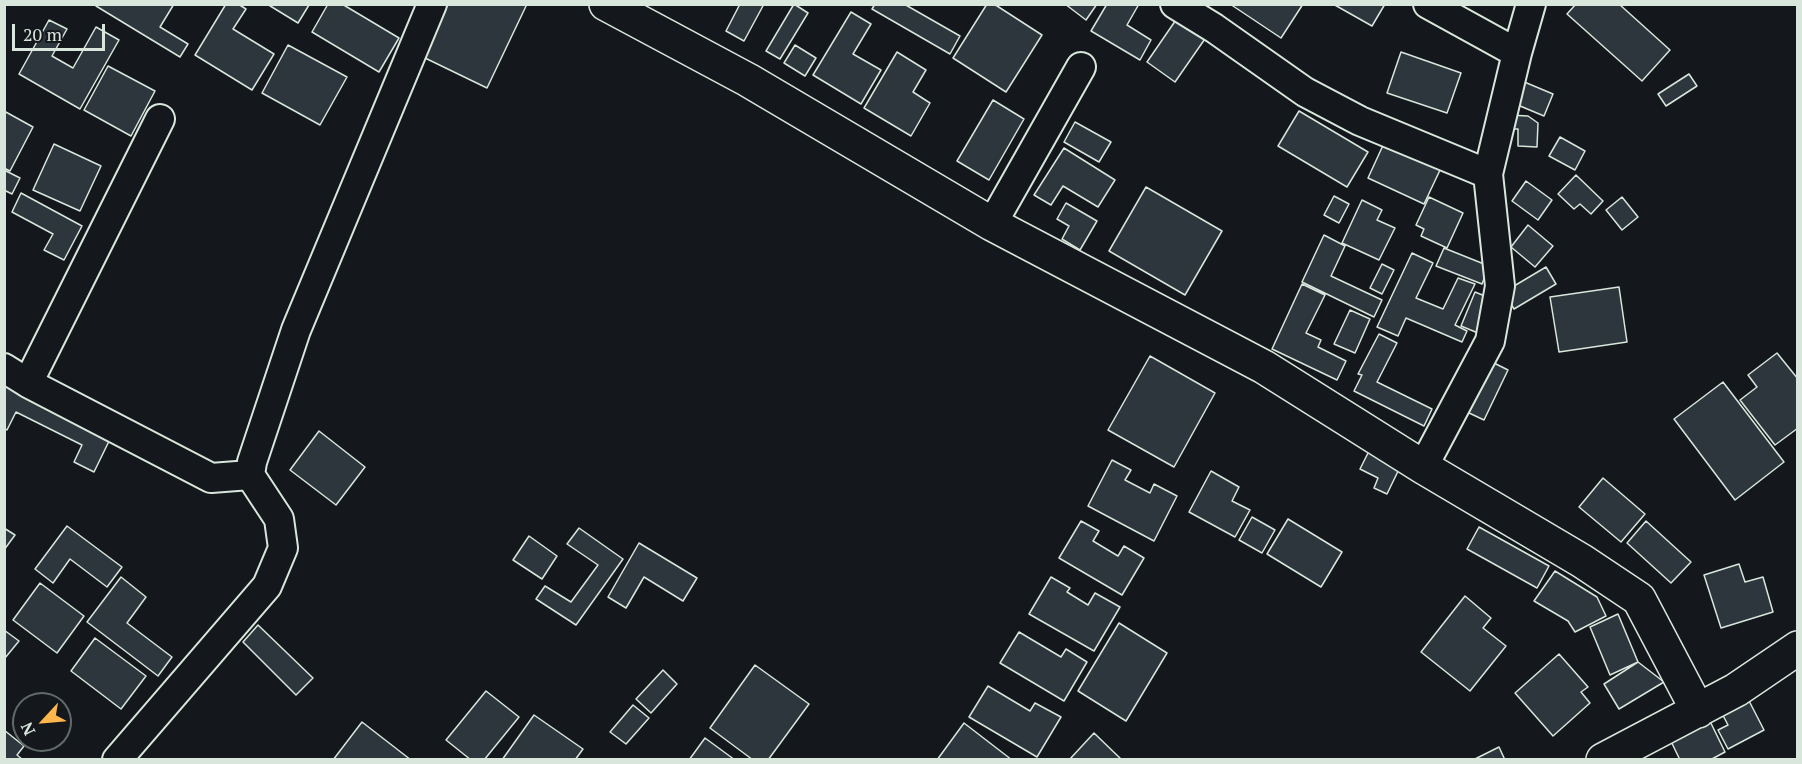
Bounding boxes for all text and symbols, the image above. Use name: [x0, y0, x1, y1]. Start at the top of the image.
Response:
scale bar: [15, 12, 108, 50]
text: 20 m: [23, 22, 62, 46]
north arrow: [12, 692, 72, 752]
text: N: [15, 719, 40, 739]

